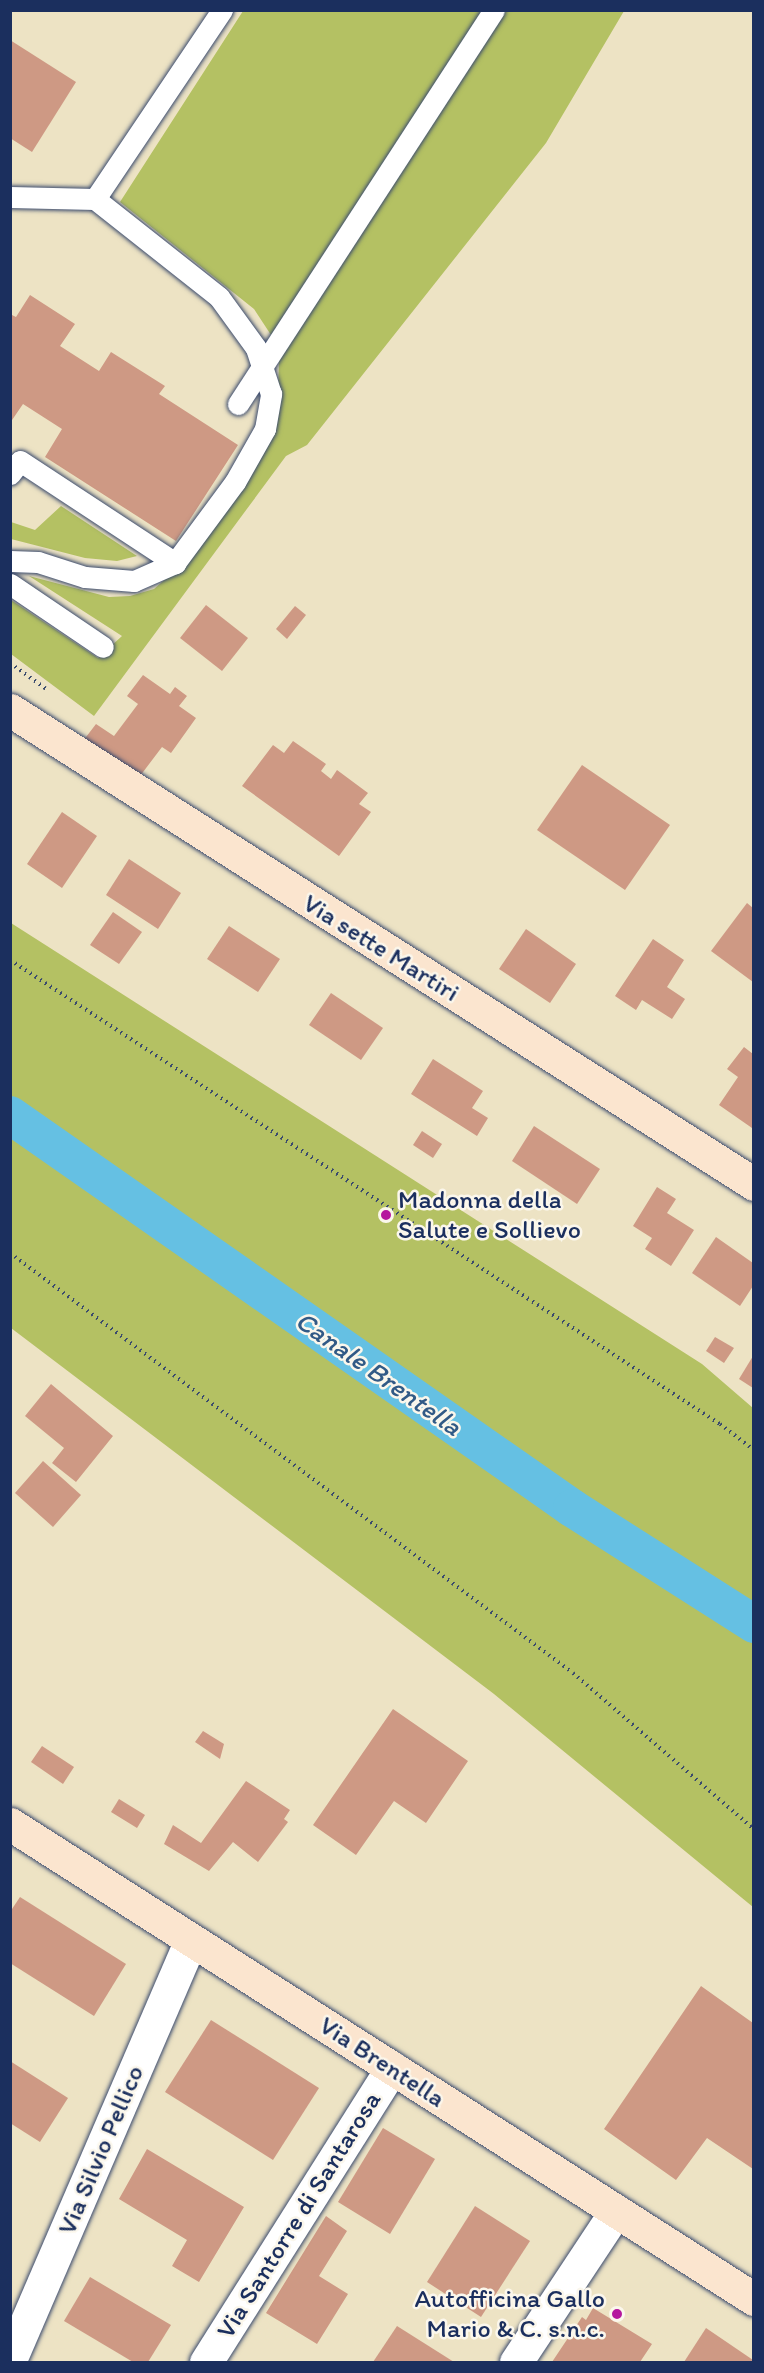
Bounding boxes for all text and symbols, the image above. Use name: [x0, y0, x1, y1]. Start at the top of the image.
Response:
street label: Via sette Martiri: [297, 887, 465, 1009]
place label: Madonna della Salute e Sollievo: [398, 1184, 581, 1246]
marker: Madonna della Salute e Sollievo: [379, 1208, 393, 1222]
water label: Canale Brentella: [290, 1304, 468, 1442]
street label: Via Brentella: [313, 2010, 451, 2114]
street label: Via Silvio Pellico: [51, 2061, 151, 2239]
street label: Via Santorre di Santarosa: [210, 2085, 388, 2345]
place label: Autofficina Gallo Mario & C. s.n.c.: [414, 2283, 605, 2344]
marker: Autofficina Gallo Mario & C. s.n.c.: [610, 2307, 624, 2321]

